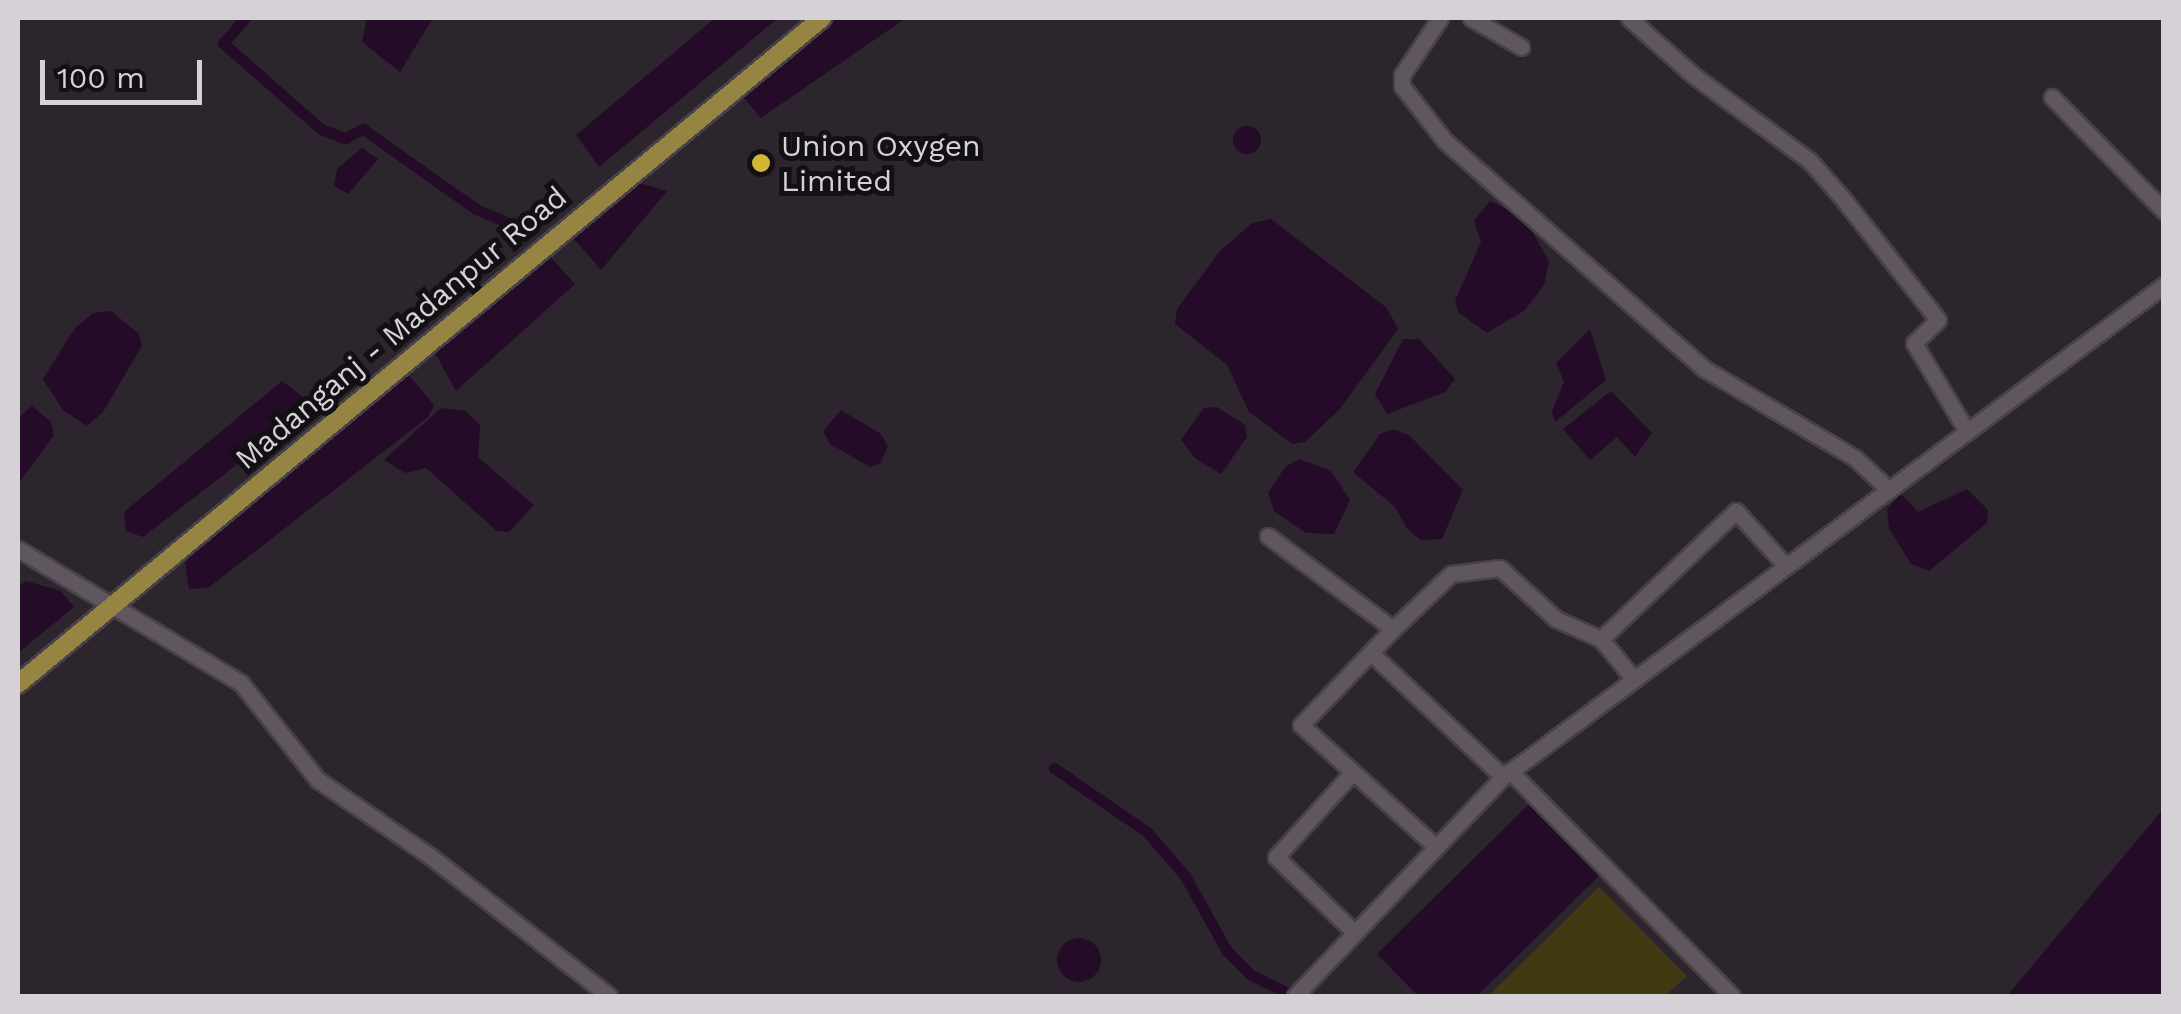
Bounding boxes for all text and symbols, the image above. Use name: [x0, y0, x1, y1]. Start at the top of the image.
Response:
scale bar: [45, 40, 208, 102]
text: 100 m: [57, 60, 145, 95]
place label: Union Oxygen Limited: [781, 128, 981, 198]
marker: Union Oxygen Limited: [750, 152, 772, 174]
street label: Madanganj - Madanpur Road: [228, 179, 574, 477]

